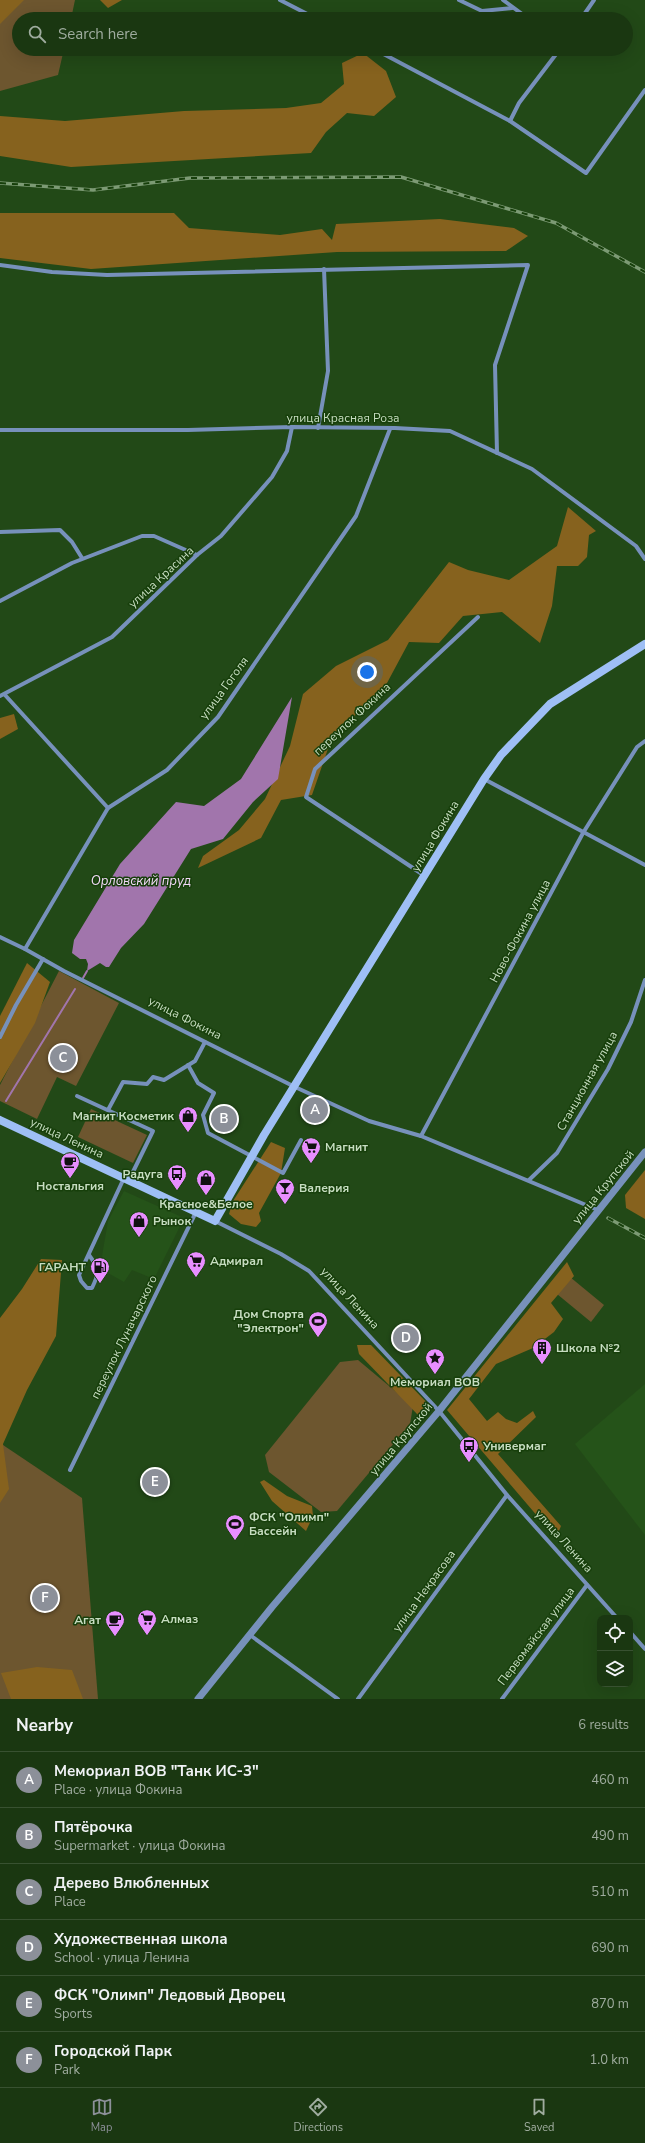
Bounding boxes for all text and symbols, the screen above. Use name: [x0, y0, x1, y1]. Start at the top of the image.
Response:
search box: [12, 12, 633, 56]
icon: search: [26, 23, 48, 45]
text: Search here: [58, 24, 138, 44]
street label: улица Красная Роза: [286, 410, 400, 426]
street label: улица Красина: [125, 542, 197, 612]
street label: улица Гоголя: [196, 653, 252, 723]
your location: [357, 662, 377, 682]
street label: переулок Фокина: [310, 679, 394, 759]
street label: улица Фокина: [407, 797, 463, 875]
water label: Орловский пруд: [91, 872, 191, 890]
street label: Ново-Фокина улица: [486, 877, 554, 985]
street label: улица Фокина: [146, 993, 224, 1043]
street label: Станционная улица: [553, 1028, 621, 1134]
pin: C: [50, 1043, 76, 1073]
pin: A: [302, 1095, 328, 1125]
pin: B: [211, 1104, 237, 1134]
shop icon: Магнит Косметик: [177, 1105, 199, 1133]
place label: Магнит Косметик: [72, 1108, 174, 1124]
street label: улица Ленина: [28, 1114, 106, 1162]
supermarket icon: Магнит: [300, 1136, 322, 1164]
place label: Магнит: [325, 1139, 368, 1155]
street label: улица Крупской: [568, 1147, 638, 1227]
cafe icon: Ностальгия: [59, 1151, 81, 1179]
bus stop icon: Радуга: [166, 1163, 188, 1191]
place label: Радуга: [122, 1166, 163, 1182]
shop icon: Красное&Белое: [195, 1168, 217, 1196]
bar icon: Валерия: [274, 1177, 296, 1205]
place label: Ностальгия: [36, 1178, 104, 1194]
place label: Валерия: [299, 1180, 349, 1196]
place label: Красное&Белое: [159, 1196, 253, 1212]
shop icon: Рынок: [128, 1210, 150, 1238]
place label: Рынок: [153, 1213, 191, 1229]
supermarket icon: Адмирал: [185, 1250, 207, 1278]
place label: Адмирал: [210, 1253, 263, 1269]
fuel station icon: ГАРАНТ: [89, 1256, 111, 1284]
place label: ГАРАНТ: [39, 1259, 87, 1275]
street label: улица Ленина: [317, 1263, 383, 1333]
street label: переулок Луначарского: [87, 1272, 161, 1402]
place label: Дом Спорта "Электрон": [234, 1306, 304, 1336]
sports icon: Дом Спорта "Электрон": [307, 1310, 329, 1338]
pin: D: [393, 1323, 419, 1353]
building icon: Школа №2: [531, 1337, 553, 1365]
place label: Школа №2: [556, 1340, 620, 1356]
place icon: Мемориал ВОВ: [424, 1347, 446, 1375]
place label: Мемориал ВОВ: [390, 1374, 480, 1390]
street label: улица Крупской: [366, 1399, 436, 1479]
bus stop icon: Универмаг: [458, 1435, 480, 1463]
place label: Универмаг: [482, 1438, 547, 1454]
pin: E: [142, 1467, 168, 1497]
street label: улица Ленина: [531, 1506, 597, 1576]
place label: ФСК "Олимп" Бассейн: [249, 1509, 329, 1539]
sports icon: ФСК "Олимп" Бассейн: [224, 1513, 246, 1541]
street label: улица Некрасова: [389, 1547, 459, 1635]
pin: F: [32, 1583, 58, 1613]
street label: Первомайская улица: [494, 1584, 578, 1688]
supermarket icon: Алмаз: [136, 1608, 158, 1636]
cafe icon: Агат: [104, 1609, 126, 1637]
place label: Алмаз: [161, 1611, 198, 1627]
place label: Агат: [74, 1612, 101, 1628]
map controls: [597, 1615, 633, 1687]
button: locate: [597, 1615, 633, 1651]
button: layers: [597, 1651, 633, 1687]
text: Nearby: [16, 1714, 73, 1737]
text: 6 results: [578, 1716, 629, 1734]
text: Мемориал ВОВ "Танк ИС-3": [54, 1761, 259, 1781]
text: A: [24, 1771, 34, 1789]
text: 460 m: [591, 1771, 629, 1789]
text: Place · улица Фокина: [54, 1781, 182, 1799]
text: Пятёрочка: [54, 1817, 133, 1837]
text: B: [25, 1827, 33, 1845]
text: 490 m: [591, 1827, 629, 1845]
text: Supermarket · улица Фокина: [54, 1837, 226, 1855]
text: Дерево Влюбленных: [54, 1873, 209, 1893]
text: C: [25, 1883, 33, 1901]
text: 510 m: [591, 1883, 629, 1901]
text: Place: [54, 1893, 86, 1911]
text: Художественная школа: [54, 1929, 228, 1949]
text: D: [24, 1939, 34, 1957]
text: 690 m: [591, 1939, 629, 1957]
text: School · улица Ленина: [54, 1949, 190, 1967]
text: ФСК "Олимп" Ледовый Дворец: [54, 1985, 285, 2005]
text: E: [25, 1995, 33, 2013]
text: 870 m: [591, 1995, 629, 2013]
text: Sports: [54, 2005, 93, 2023]
text: Городской Парк: [54, 2041, 172, 2061]
text: F: [25, 2051, 33, 2069]
text: 1.0 km: [589, 2051, 629, 2069]
text: Park: [54, 2061, 80, 2079]
tab: Map: [91, 2096, 113, 2135]
tab: Directions: [294, 2096, 343, 2135]
tab: Saved: [524, 2096, 554, 2135]

